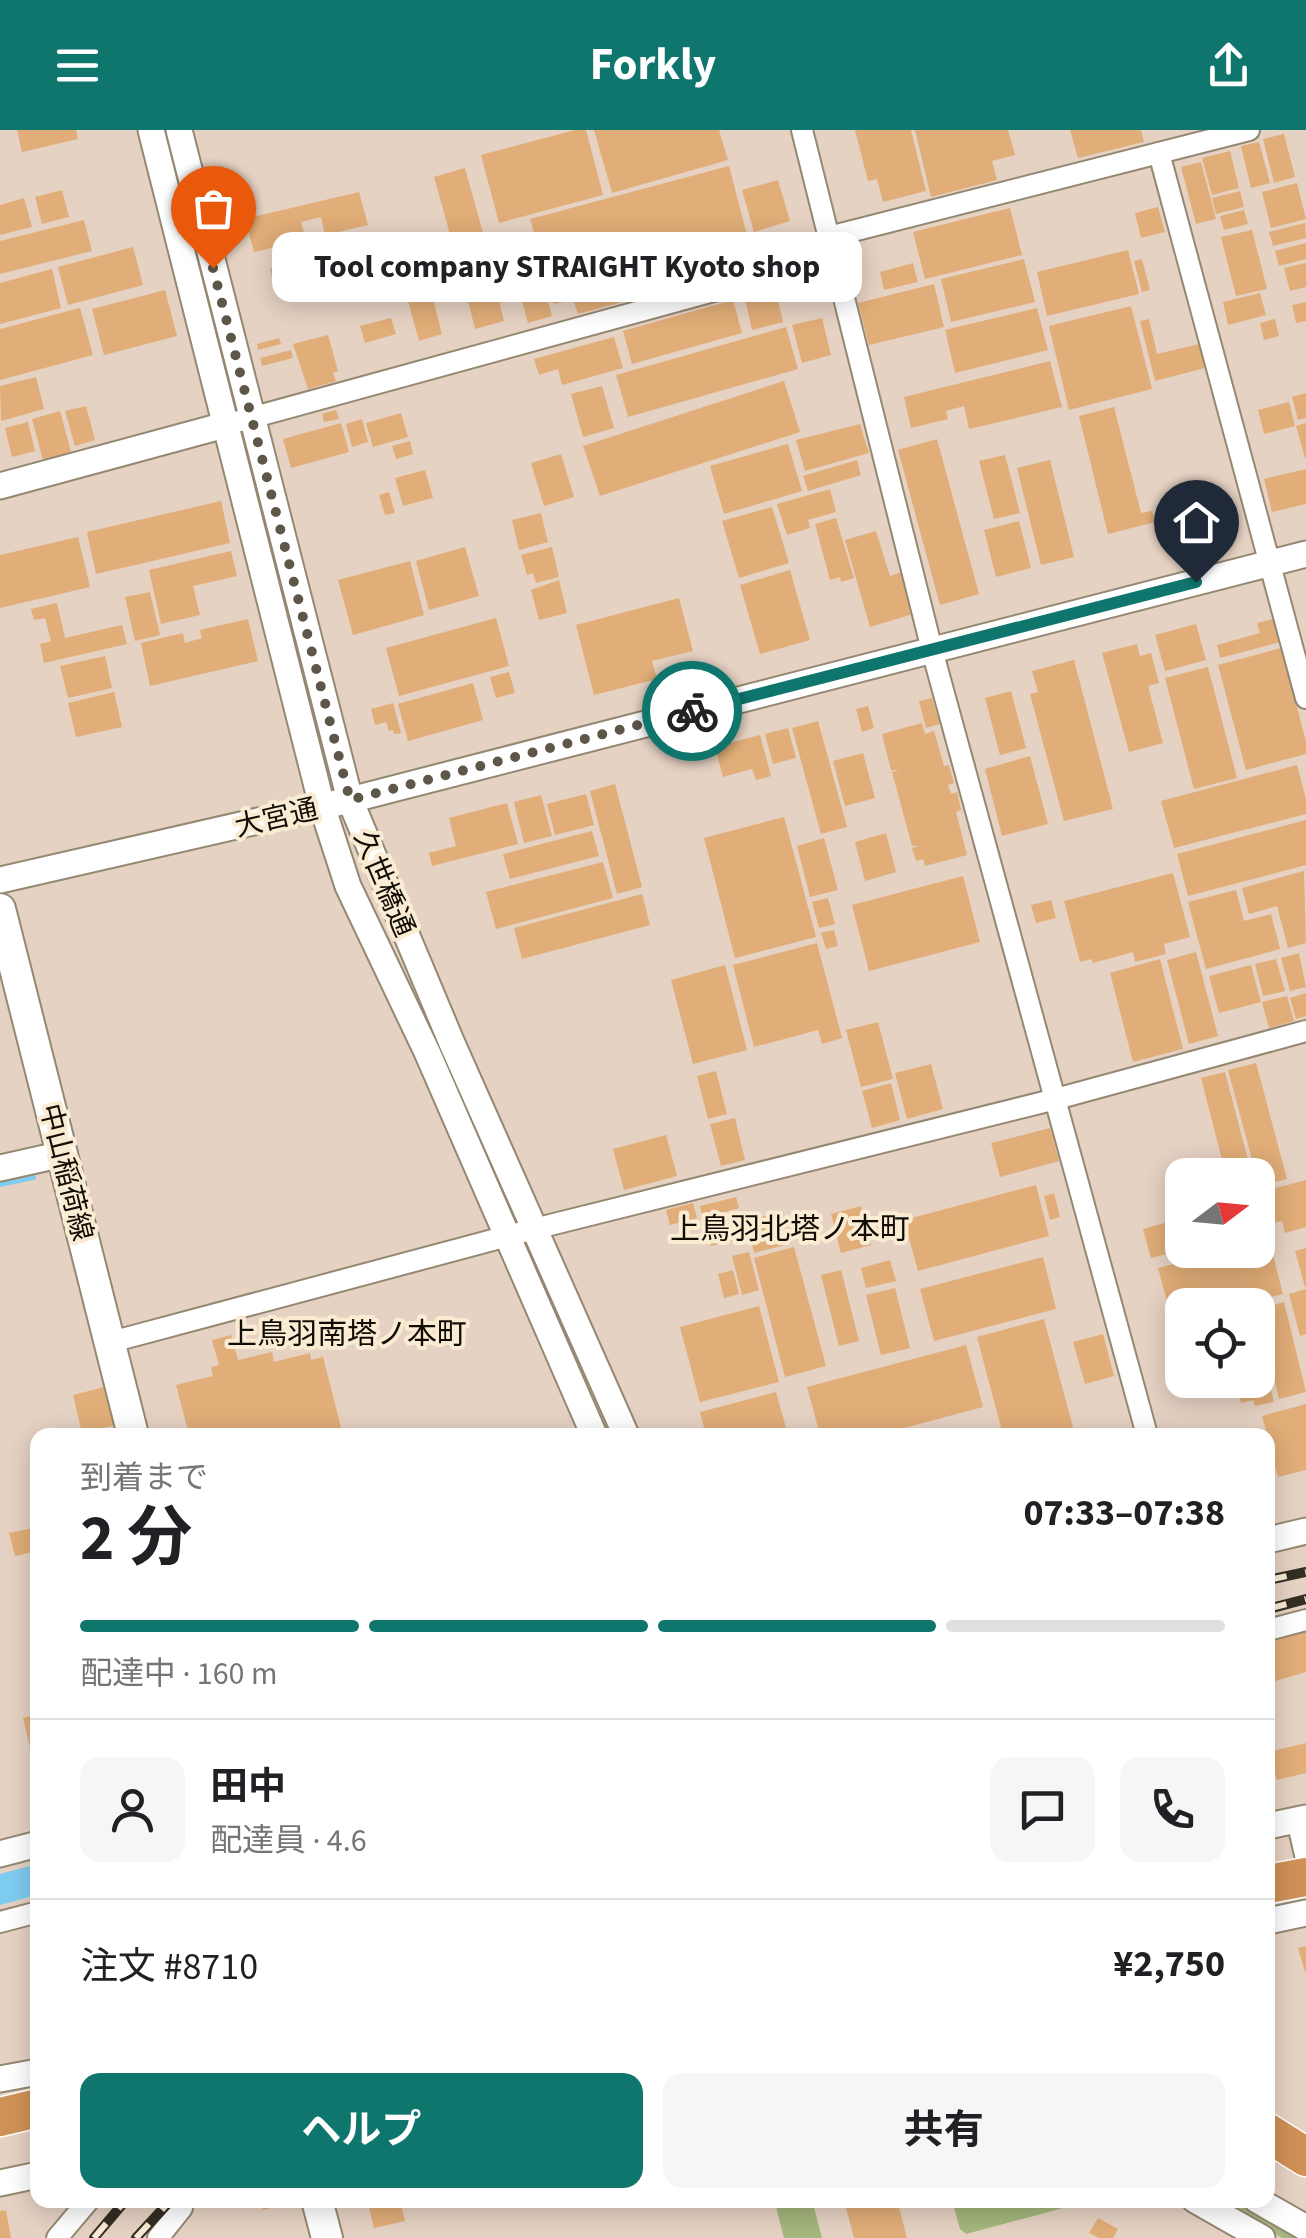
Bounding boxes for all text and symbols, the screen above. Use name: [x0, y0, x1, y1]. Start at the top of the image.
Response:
text: Forkly: [590, 33, 716, 97]
icon: menu: [50, 38, 105, 93]
icon: share: [1201, 38, 1256, 93]
pin: [171, 166, 256, 269]
icon: bag: [186, 181, 241, 236]
callout: Tool company STRAIGHT Kyoto shop: [273, 233, 863, 303]
text: Tool company STRAIGHT Kyoto shop: [314, 244, 820, 290]
pin: [1154, 480, 1239, 583]
icon: home: [1169, 495, 1224, 550]
courier: [642, 661, 742, 761]
icon: bike: [665, 684, 720, 739]
street label: 大宮通: [231, 789, 322, 847]
street label: 久世橋通: [344, 824, 424, 943]
street label: 中山稲荷線: [30, 1099, 102, 1245]
north arrow: [1165, 1158, 1275, 1268]
map controls: [1165, 1158, 1275, 1398]
district label: 上鳥羽北塔ノ本町: [670, 1208, 910, 1251]
button: locate: [1165, 1288, 1275, 1398]
district label: 上鳥羽南塔ノ本町: [227, 1313, 467, 1356]
text: 到着まで: [80, 1455, 208, 1501]
text: 07:33–07:38: [1023, 1486, 1225, 1540]
text: 2 分: [80, 1492, 192, 1585]
text: 配達中 · 160 m: [80, 1651, 277, 1697]
button: person: [80, 1757, 185, 1862]
button: chat: [990, 1757, 1095, 1862]
button: phone: [1120, 1757, 1225, 1862]
text: 田中: [210, 1760, 286, 1814]
text: 配達員 · 4.6: [210, 1818, 367, 1864]
text: ¥2,750: [1113, 1937, 1225, 1991]
text: 注文 #8710: [80, 1940, 258, 1994]
button: ヘルプ: [80, 2073, 643, 2188]
button: 共有: [663, 2073, 1225, 2188]

